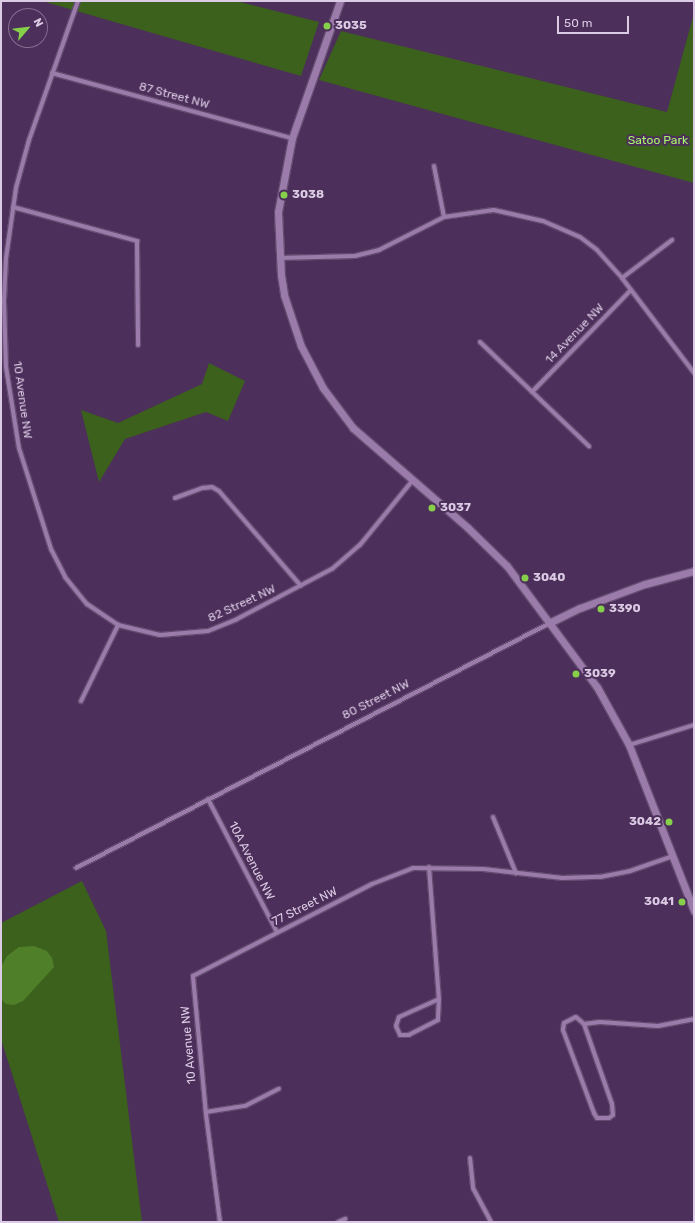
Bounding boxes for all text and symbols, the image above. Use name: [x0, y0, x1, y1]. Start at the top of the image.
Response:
north arrow: [8, 8, 48, 48]
scale bar: [559, 8, 631, 34]
text: N: [31, 16, 46, 29]
text: 50 m: [564, 16, 592, 30]
place label: 3035: [335, 19, 367, 33]
marker: 3035: [322, 21, 332, 31]
street label: 87 Street NW: [137, 80, 211, 112]
park label: Satoo Park: [628, 134, 688, 148]
place label: 3038: [292, 188, 324, 202]
marker: 3038: [279, 190, 289, 200]
street label: 14 Avenue NW: [543, 301, 607, 367]
street label: 10 Avenue NW: [9, 360, 35, 440]
place label: 3037: [440, 501, 471, 515]
marker: 3037: [427, 503, 437, 513]
place label: 3040: [533, 571, 565, 585]
marker: 3040: [520, 573, 530, 583]
street label: 82 Street NW: [206, 582, 278, 626]
place label: 3390: [609, 602, 641, 616]
marker: 3390: [596, 604, 606, 614]
place label: 3039: [584, 667, 616, 681]
marker: 3039: [571, 669, 581, 679]
street label: 80 Street NW: [340, 677, 412, 723]
place label: 3042: [629, 815, 661, 829]
marker: 3042: [664, 817, 674, 827]
street label: 10A Avenue NW: [225, 819, 277, 903]
street label: 77 Street NW: [270, 885, 340, 929]
place label: 3041: [644, 895, 674, 909]
marker: 3041: [677, 897, 687, 907]
street label: 10 Avenue NW: [178, 1005, 200, 1085]

